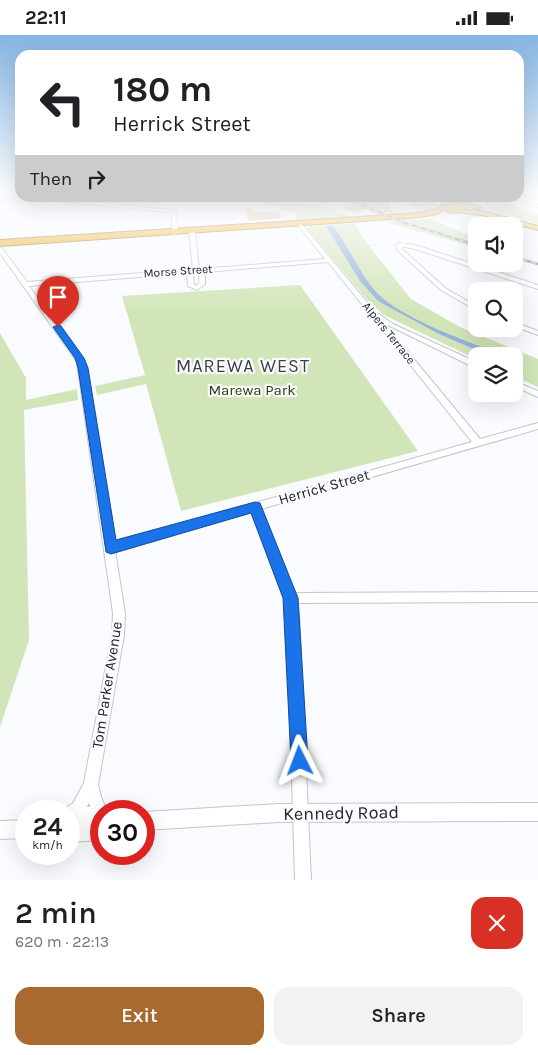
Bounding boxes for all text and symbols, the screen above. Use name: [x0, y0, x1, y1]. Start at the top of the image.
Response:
text: 22:11: [25, 7, 67, 29]
text: 180 m: [113, 69, 212, 110]
icon: left: [30, 70, 95, 135]
text: Herrick Street: [113, 111, 251, 137]
icon: right: [82, 165, 110, 193]
text: Then: [30, 168, 72, 190]
map controls: [468, 217, 523, 402]
button: sound: [468, 217, 523, 272]
street label: Morse Street: [143, 262, 214, 280]
pin: [37, 276, 79, 327]
button: search: [468, 282, 523, 337]
icon: arrive: [44, 283, 72, 311]
street label: Alpers Terrace: [360, 299, 418, 367]
button: layers: [468, 347, 523, 402]
district label: MAREWA WEST: [176, 355, 310, 377]
park label: Marewa Park: [208, 381, 296, 399]
street label: Herrick Street: [276, 465, 372, 509]
street label: Tom Parker Avenue: [88, 620, 126, 750]
position arrow: [273, 734, 325, 786]
speed limit sign: 30: [90, 800, 155, 865]
street label: Kennedy Road: [283, 801, 399, 825]
text: 24: [32, 812, 63, 841]
text: km/h: [32, 838, 63, 852]
text: 2 min: [15, 895, 97, 931]
button: close: [471, 897, 523, 949]
text: 620 m · 22:13: [15, 932, 109, 951]
button: Exit: [15, 987, 264, 1045]
button: Share: [274, 987, 523, 1045]

